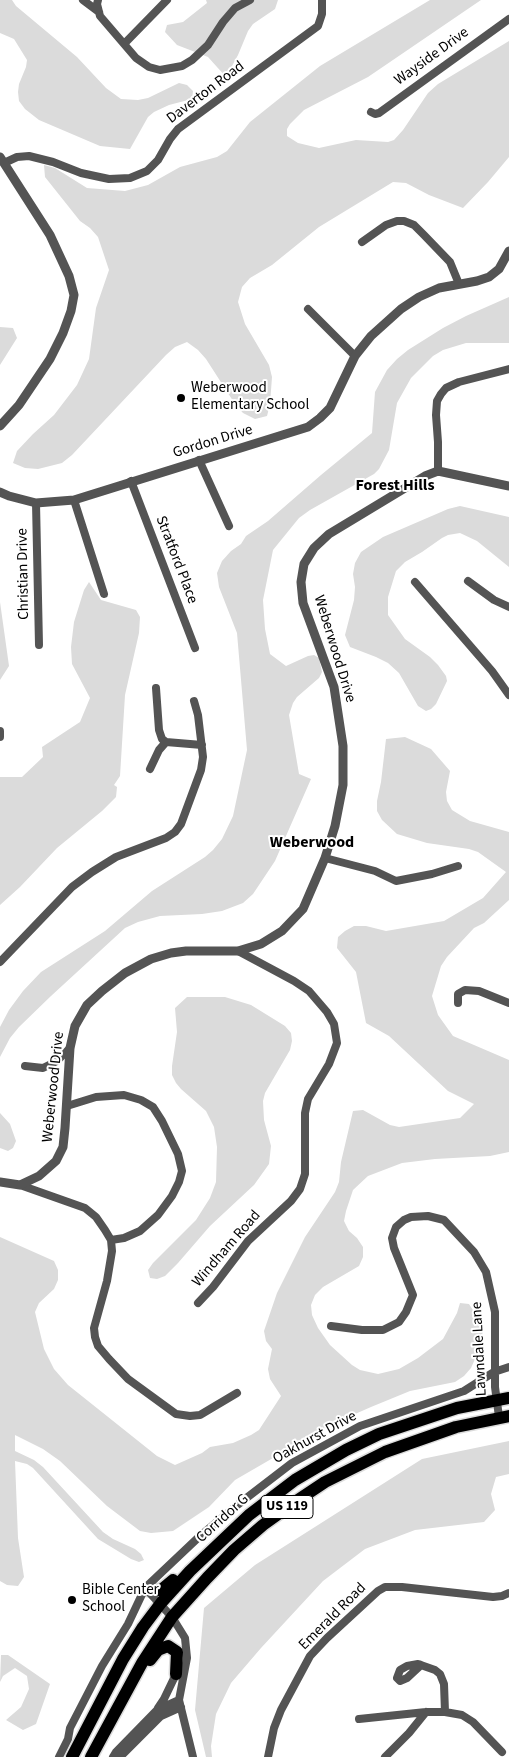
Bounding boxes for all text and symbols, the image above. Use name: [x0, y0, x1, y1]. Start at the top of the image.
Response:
street label: Wayside Drive: [391, 24, 473, 90]
street label: Daverton Road: [164, 58, 248, 128]
place label: Weberwood Elementary School: [191, 380, 309, 415]
marker: Weberwood Elementary School: [175, 392, 187, 404]
street label: Gordon Drive: [171, 421, 255, 463]
district label: Forest Hills: [355, 476, 435, 496]
street label: Stratford Place: [151, 514, 201, 606]
street label: Christian Drive: [14, 528, 34, 620]
street label: Weberwood Drive: [309, 593, 359, 705]
district label: Weberwood: [270, 833, 354, 853]
street label: Weberwood Drive: [39, 1031, 69, 1143]
street label: Windham Road: [189, 1207, 265, 1291]
street label: Lawndale Lane: [469, 1301, 491, 1397]
street label: Oakhurst Drive: [270, 1408, 360, 1468]
street label: Corridor G: [193, 1491, 253, 1547]
road number: US 119: [261, 1495, 313, 1518]
street label: Emerald Road: [296, 1580, 370, 1654]
place label: Bible Center School: [82, 1582, 159, 1617]
marker: Bible Center School: [66, 1594, 78, 1606]

